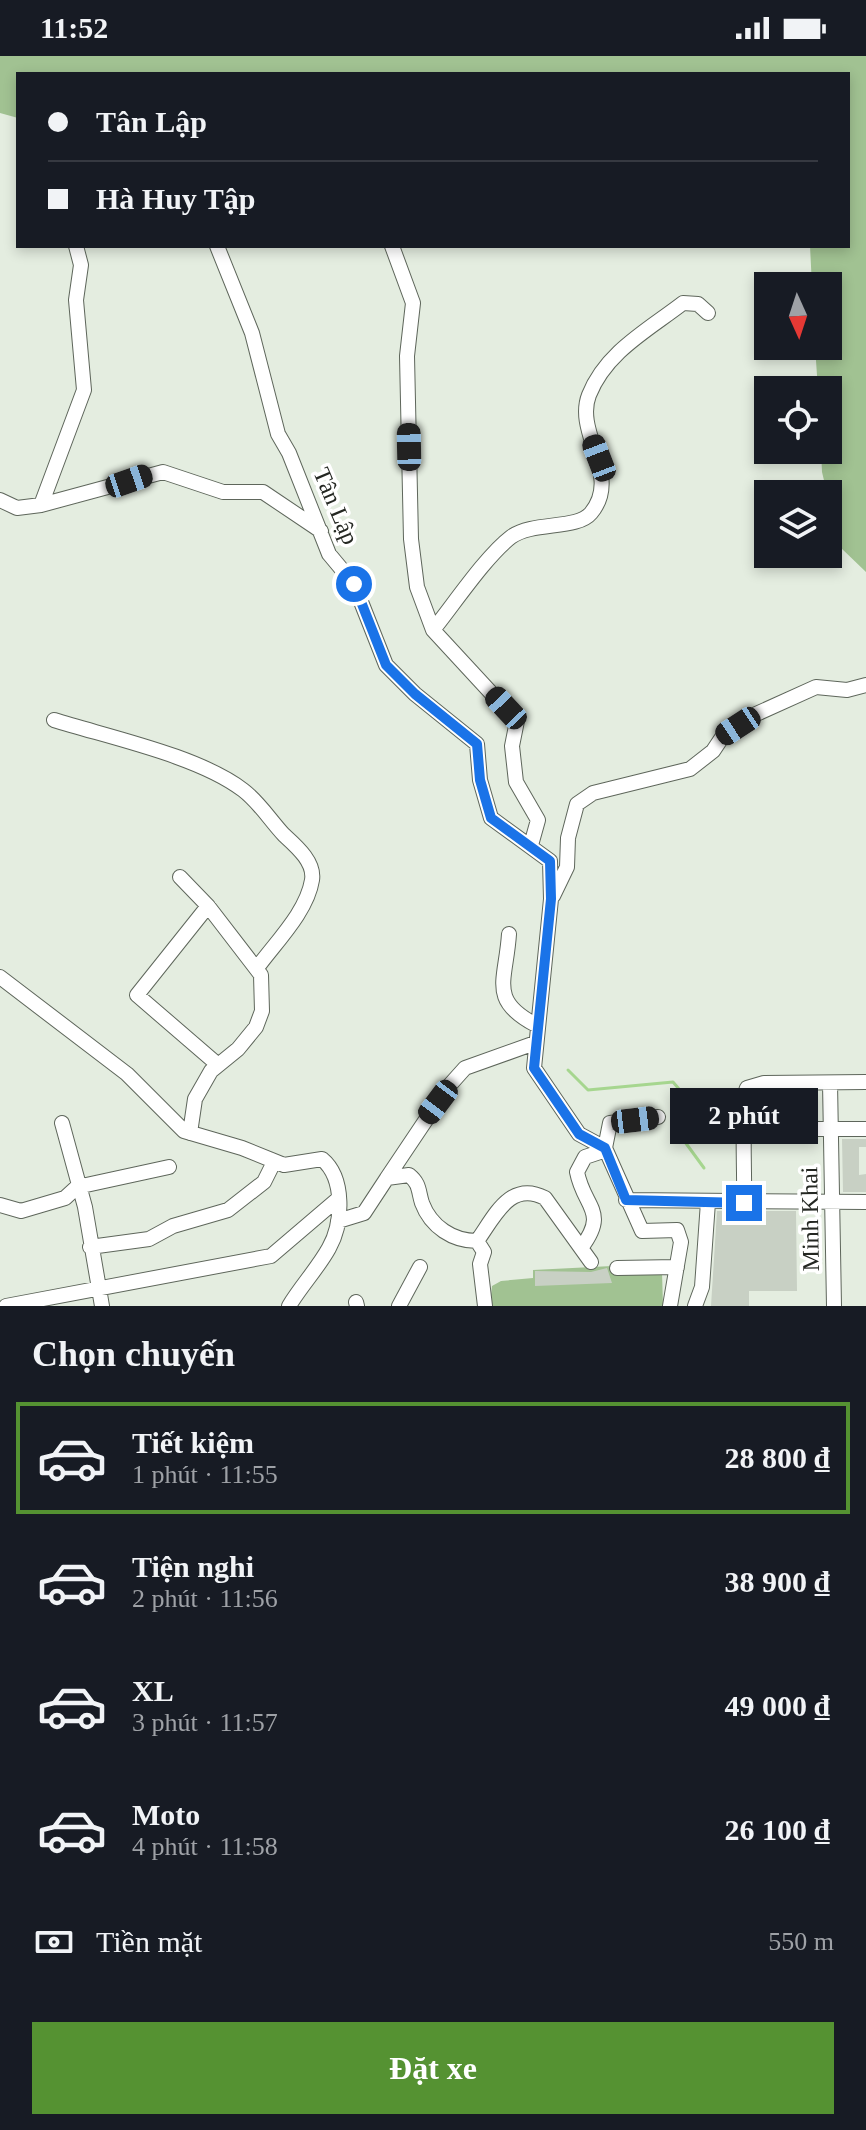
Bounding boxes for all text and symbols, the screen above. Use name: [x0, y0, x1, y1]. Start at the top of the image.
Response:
text: 11:52: [40, 11, 108, 44]
text: Tân Lập: [96, 105, 207, 138]
text: Hà Huy Tập: [96, 182, 256, 215]
north arrow: [754, 272, 842, 360]
map controls: [754, 272, 842, 568]
button: locate: [754, 376, 842, 464]
car: [397, 423, 421, 471]
car: [579, 431, 619, 485]
car: [102, 462, 156, 500]
street label: Tân Lập: [308, 464, 364, 548]
button: layers: [754, 480, 842, 568]
route start: [336, 566, 372, 602]
car: [481, 682, 531, 734]
car: [711, 703, 765, 749]
car: [414, 1076, 462, 1128]
callout: 2 phút: [670, 1087, 818, 1143]
text: 2 phút: [708, 1101, 780, 1130]
car: [610, 1105, 660, 1135]
street label: Minh Khai: [796, 1166, 824, 1272]
route end: [726, 1185, 762, 1221]
text: Chọn chuyến: [32, 1334, 235, 1374]
icon: car: [36, 1422, 108, 1494]
text: Tiết kiệm: [132, 1426, 254, 1459]
text: 28 800 ₫: [725, 1441, 830, 1474]
text: 1 phút · 11:55: [132, 1460, 278, 1489]
icon: car: [36, 1546, 108, 1618]
text: Tiện nghi: [132, 1550, 254, 1583]
text: 38 900 ₫: [725, 1565, 830, 1598]
text: 2 phút · 11:56: [132, 1584, 278, 1613]
icon: car: [36, 1670, 108, 1742]
text: XL: [132, 1674, 174, 1707]
text: 49 000 ₫: [725, 1689, 830, 1722]
text: 3 phút · 11:57: [132, 1708, 278, 1737]
icon: car: [36, 1794, 108, 1866]
text: Moto: [132, 1798, 200, 1831]
text: 26 100 ₫: [725, 1813, 830, 1846]
text: 4 phút · 11:58: [132, 1832, 278, 1861]
icon: cash: [32, 1920, 76, 1964]
text: Tiền mặt: [96, 1925, 202, 1958]
text: 550 m: [768, 1927, 834, 1956]
button: Đặt xe: [32, 2022, 834, 2114]

